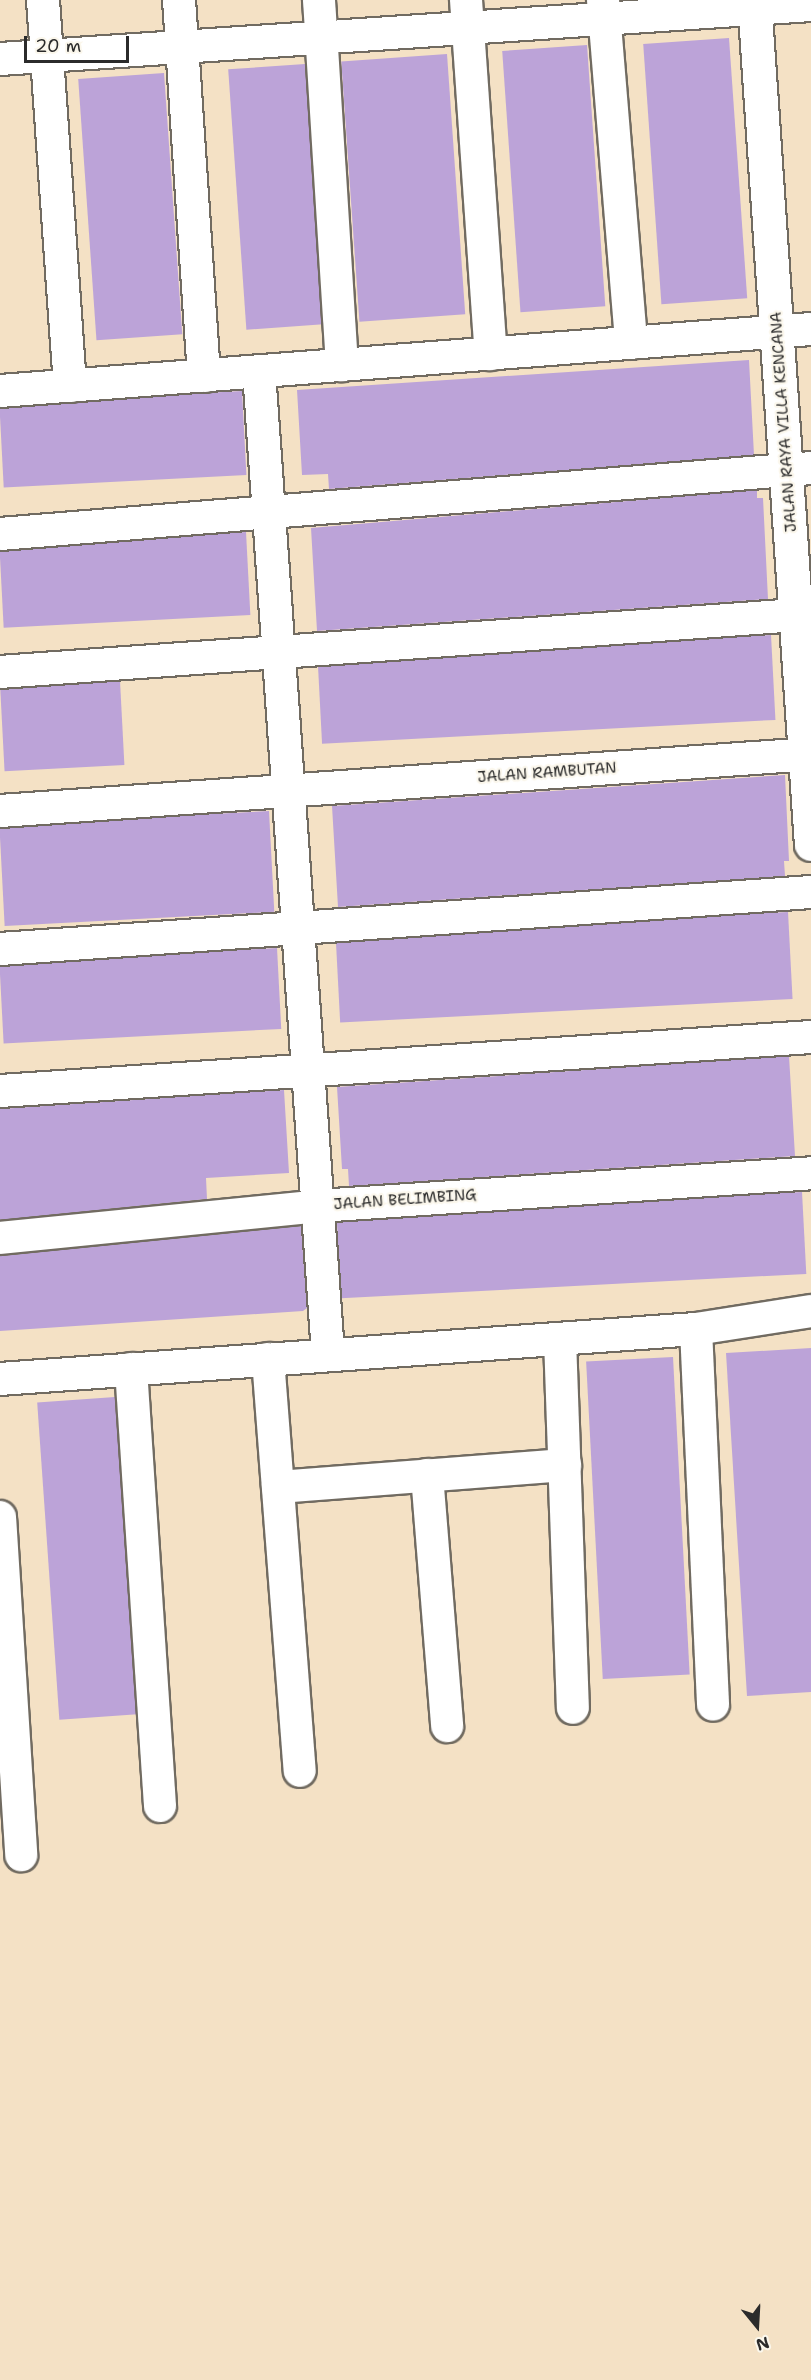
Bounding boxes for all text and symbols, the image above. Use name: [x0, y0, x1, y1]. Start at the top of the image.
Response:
scale bar: [27, 24, 132, 62]
text: 20 m: [35, 34, 81, 58]
street label: JALAN RAYA VILLA KENCANA: [767, 311, 801, 533]
street label: JALAN RAMBUTAN: [477, 759, 617, 787]
street label: JALAN BELIMBING: [333, 1186, 477, 1214]
north arrow: [727, 2296, 787, 2356]
text: N: [753, 2332, 772, 2356]

